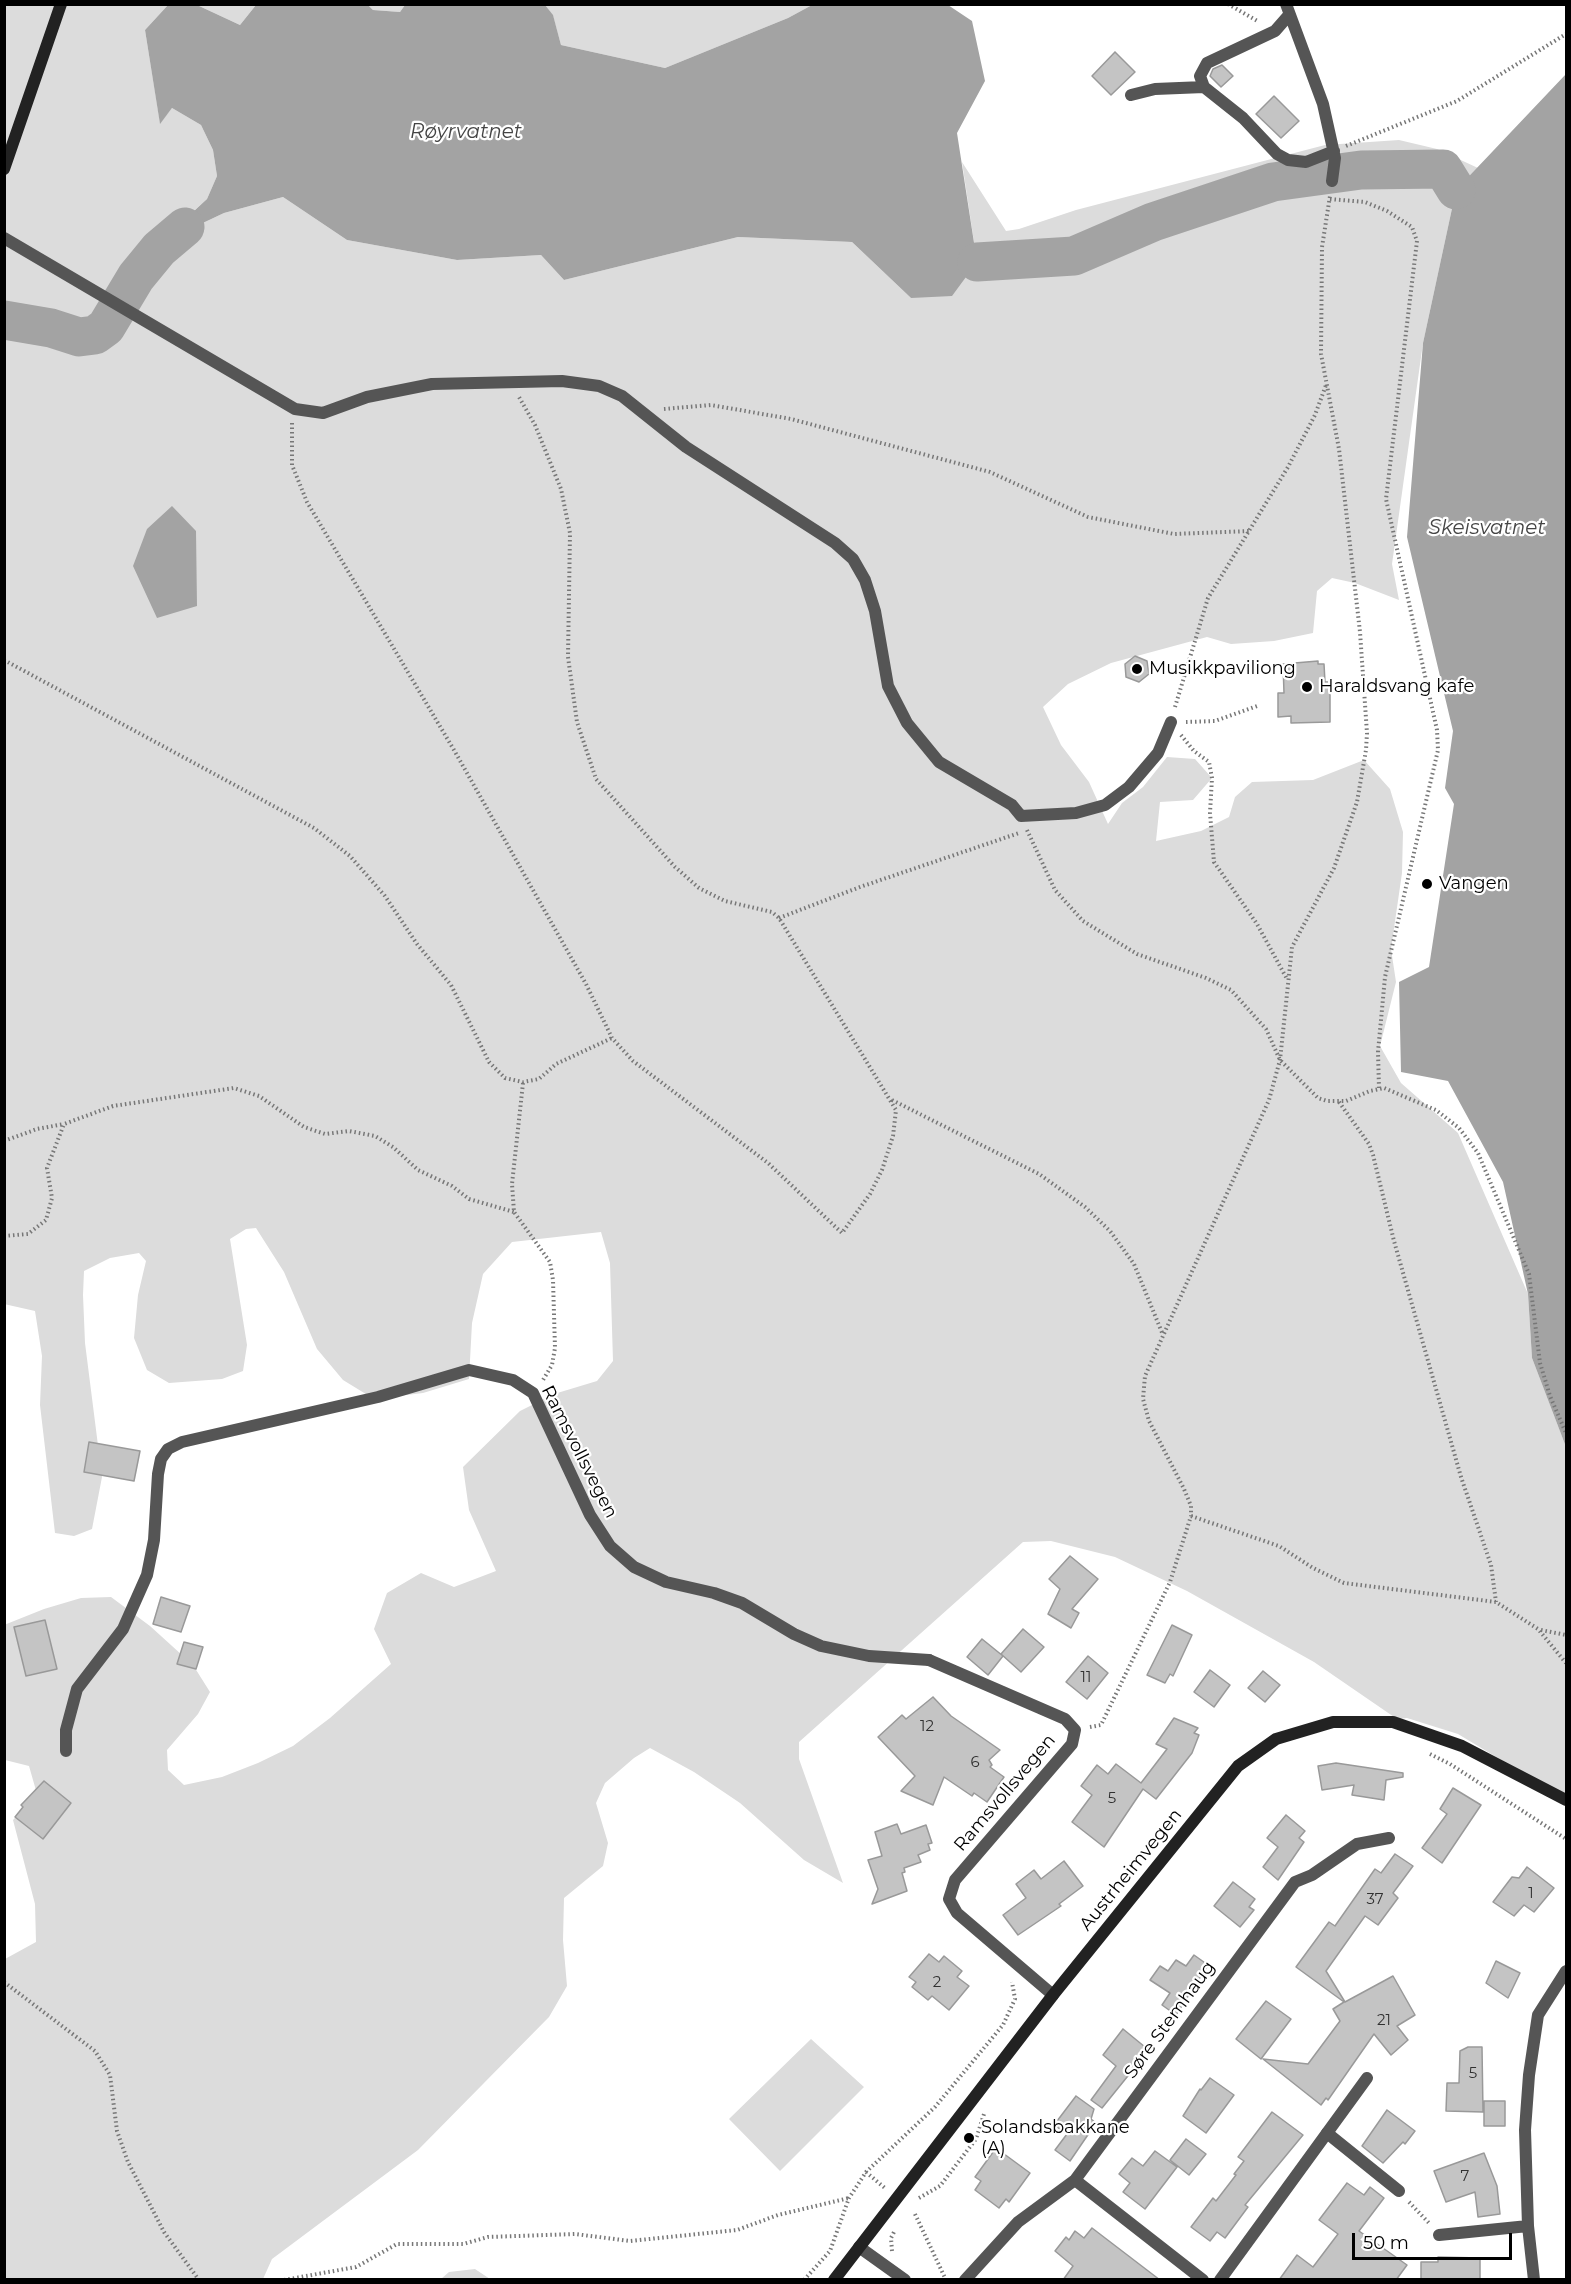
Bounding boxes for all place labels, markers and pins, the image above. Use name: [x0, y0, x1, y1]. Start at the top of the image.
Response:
place label: Musikkpaviliong: [1149, 658, 1296, 680]
marker: Musikkpaviliong: [1130, 662, 1144, 676]
place label: Haraldsvang kafe: [1319, 676, 1474, 698]
marker: Haraldsvang kafe: [1300, 680, 1314, 694]
place label: Vangen: [1439, 873, 1509, 895]
marker: Vangen: [1420, 877, 1434, 891]
place label: Solandsbakkane (A): [981, 2117, 1130, 2160]
marker: Solandsbakkane (A): [962, 2131, 976, 2145]

